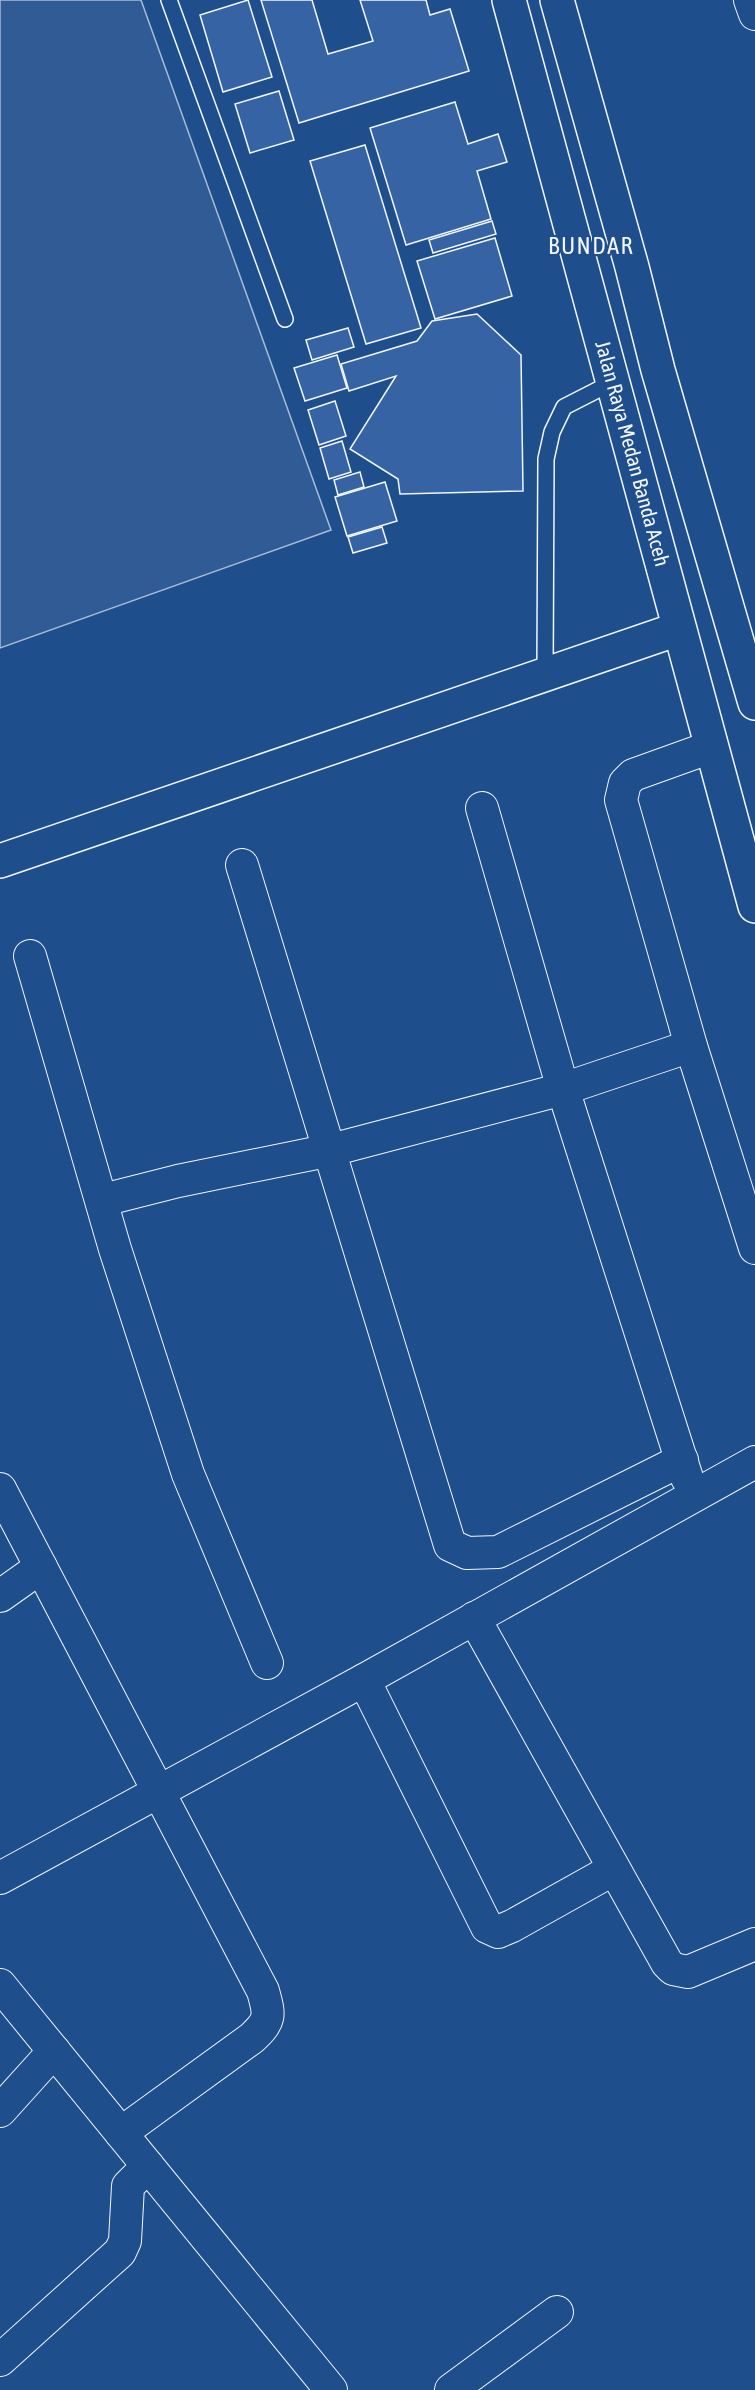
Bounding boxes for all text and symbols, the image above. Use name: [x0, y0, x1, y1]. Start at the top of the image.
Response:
district label: BUNDAR: [548, 232, 634, 259]
street label: Jalan Raya Medan Banda Aceh: [591, 338, 675, 569]

